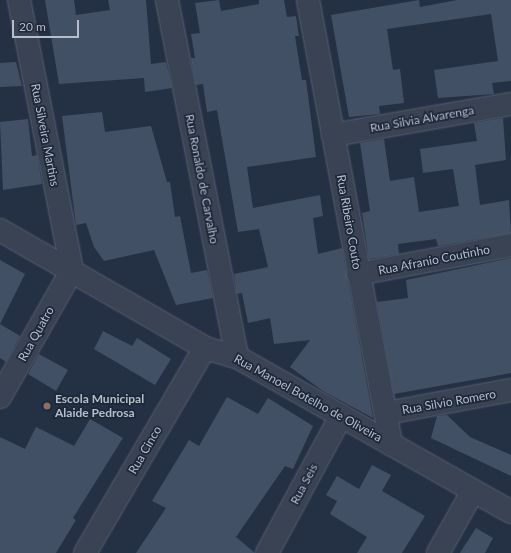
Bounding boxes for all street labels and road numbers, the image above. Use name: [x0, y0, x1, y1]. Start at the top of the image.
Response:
street label: Rua Silveira Martins: [28, 82, 62, 188]
street label: Rua Silvia Alvarenga: [369, 103, 475, 135]
street label: Rua Ronaldo de Carvalho: [182, 113, 222, 245]
street label: Rua Ribeiro Couto: [334, 174, 364, 270]
street label: Rua Afranio Coutinho: [377, 242, 491, 278]
street label: Rua Quatro: [15, 304, 57, 364]
street label: Rua Manoel Botelho de Oliveira: [232, 351, 384, 445]
street label: Rua Silvio Romero: [401, 387, 497, 417]
street label: Rua Cinco: [126, 423, 164, 477]
street label: Rua Seis: [287, 461, 321, 507]

